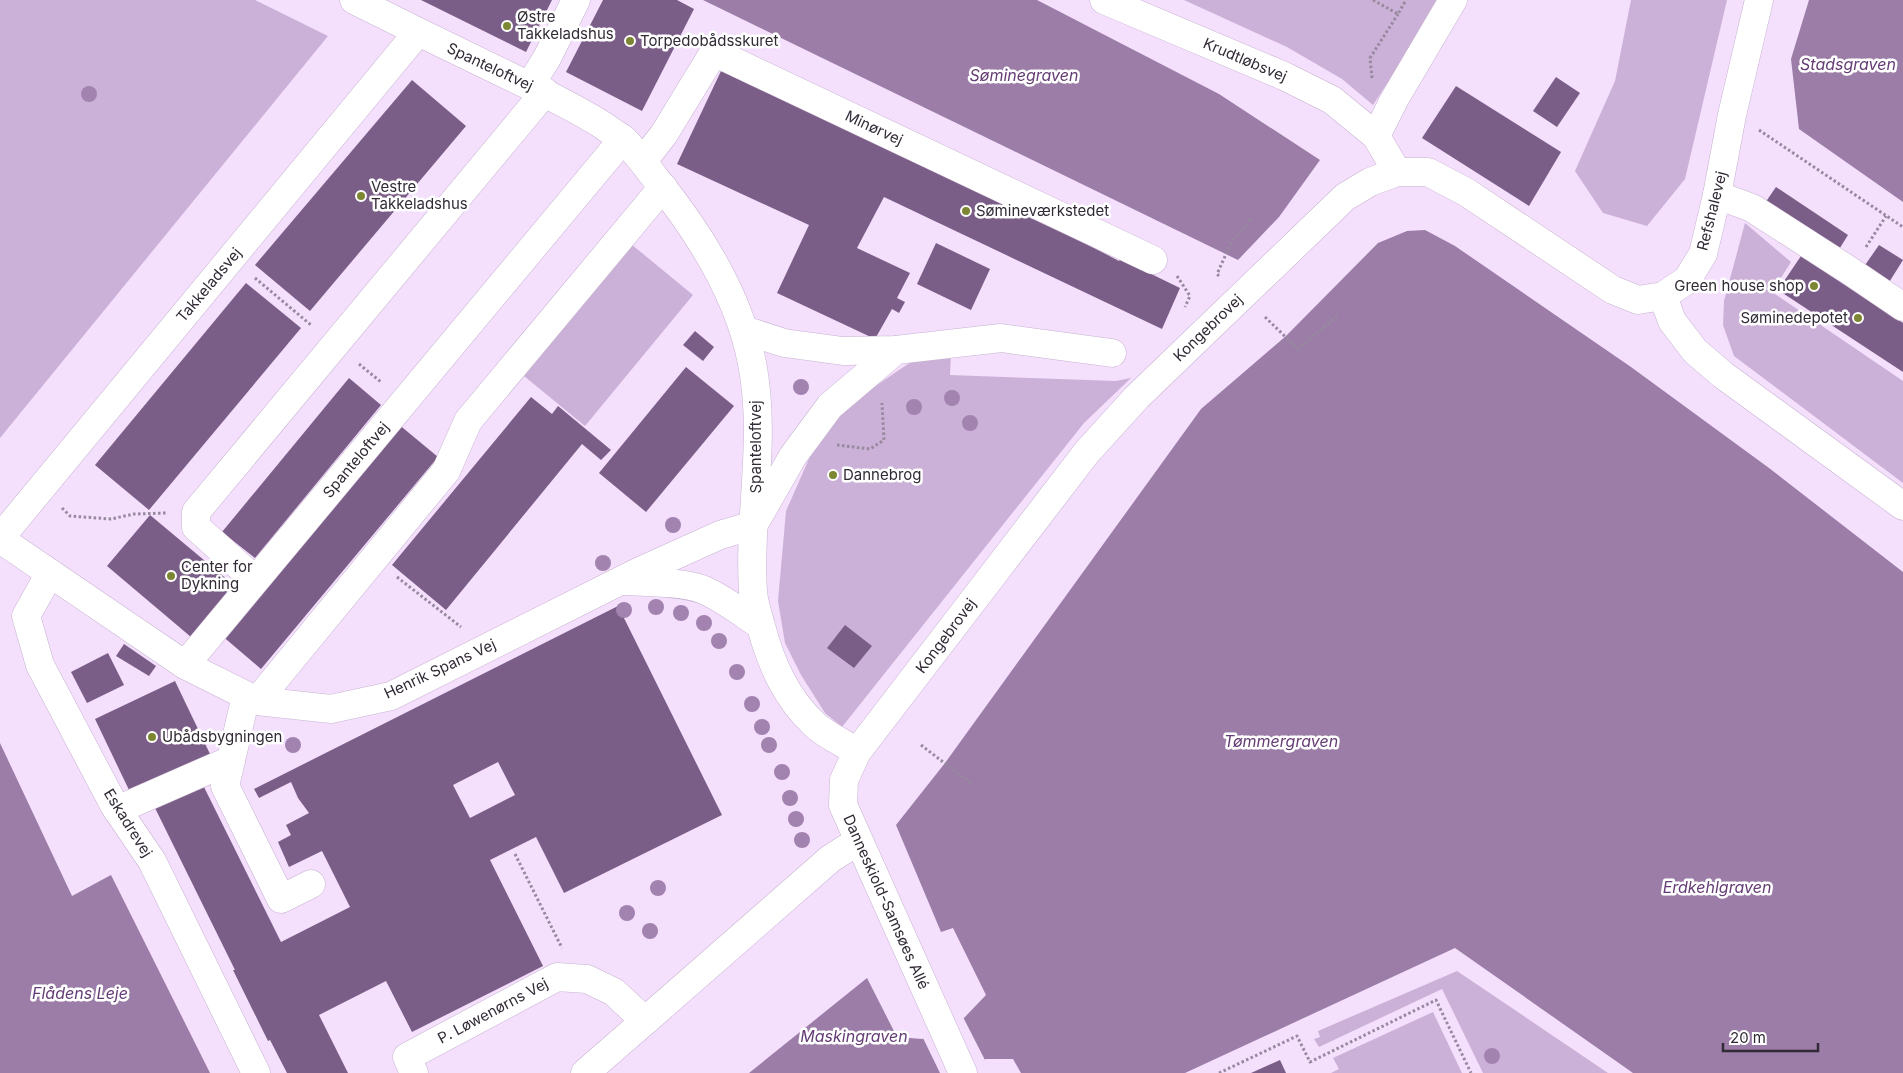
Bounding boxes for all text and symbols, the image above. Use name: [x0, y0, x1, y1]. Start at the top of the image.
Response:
place label: Østre Takkeladshus: [517, 7, 614, 43]
marker: Østre Takkeladshus: [501, 20, 513, 32]
place label: Torpedobådsskuret: [640, 31, 779, 50]
street label: Krudtløbsvej: [1200, 33, 1290, 86]
marker: Torpedobådsskuret: [624, 35, 636, 47]
street label: Spanteloftvej: [444, 38, 536, 95]
water label: Stadsgraven: [1800, 54, 1896, 74]
water label: Søminegraven: [970, 65, 1078, 85]
street label: Minørvej: [842, 106, 906, 149]
street label: Refshalevej: [1692, 169, 1731, 253]
place label: Vestre Takkeladshus: [371, 177, 468, 213]
marker: Vestre Takkeladshus: [355, 190, 367, 202]
place label: Sømineværkstedet: [976, 201, 1109, 220]
marker: Sømineværkstedet: [960, 205, 972, 217]
street label: Takkeladsvej: [172, 244, 245, 326]
place label: Green house shop: [1674, 276, 1804, 295]
marker: Green house shop: [1808, 280, 1820, 292]
street label: Kongebrovej: [1169, 290, 1246, 365]
place label: Søminedepotet: [1740, 308, 1848, 327]
marker: Søminedepotet: [1852, 312, 1864, 324]
street label: Spanteloftvej: [746, 400, 765, 494]
street label: Spanteloftvej: [318, 418, 393, 501]
place label: Dannebrog: [843, 465, 922, 484]
marker: Dannebrog: [827, 469, 839, 481]
place label: Center for Dykning: [181, 557, 253, 593]
marker: Center for Dykning: [165, 570, 177, 582]
street label: Kongebrovej: [911, 594, 980, 677]
street label: Henrik Spans Vej: [381, 634, 499, 703]
place label: Ubådsbygningen: [162, 727, 282, 746]
marker: Ubådsbygningen: [146, 731, 158, 743]
water label: Tømmergraven: [1224, 731, 1338, 751]
street label: Eskadrevej: [100, 785, 157, 860]
street label: Danneskiold-Samsøes Allé: [839, 811, 934, 992]
water label: Erdkehlgraven: [1663, 877, 1771, 897]
street label: P. Løwenørns Vej: [434, 973, 551, 1048]
water label: Flådens Leje: [32, 983, 128, 1003]
scale bar: [1723, 1020, 1818, 1052]
water label: Maskingraven: [800, 1026, 908, 1046]
text: 20 m: [1730, 1028, 1766, 1047]

